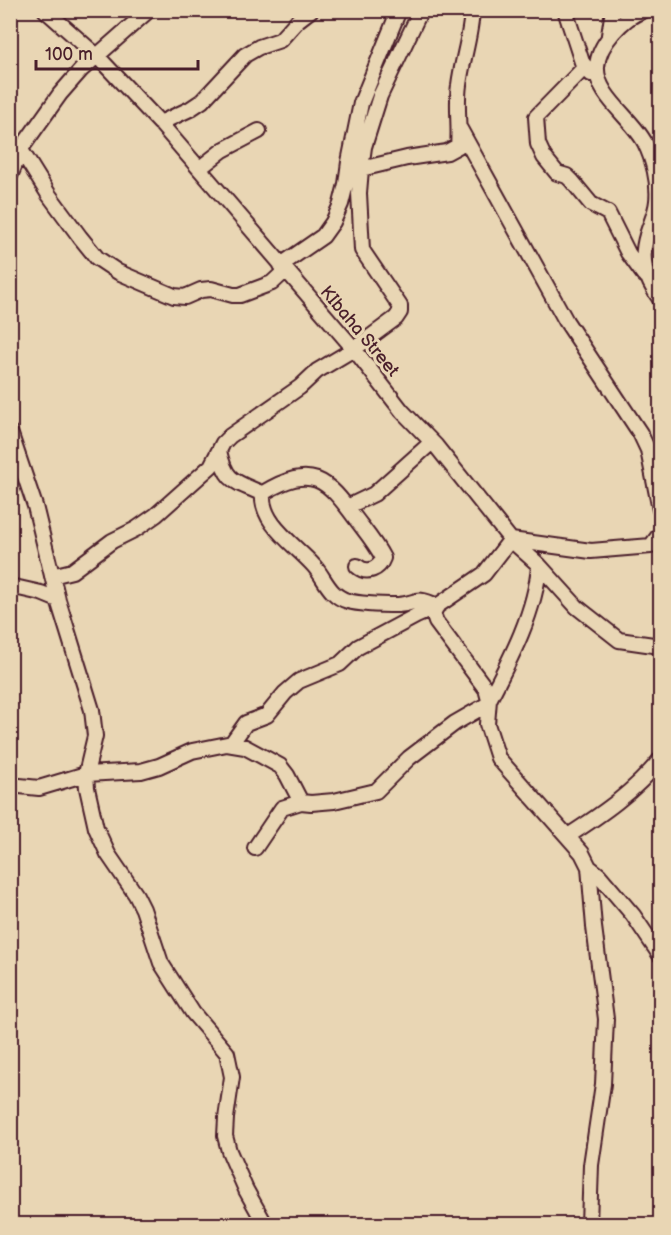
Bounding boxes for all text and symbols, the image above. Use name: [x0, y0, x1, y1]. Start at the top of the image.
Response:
scale bar: [36, 33, 198, 71]
text: 100 m: [45, 44, 93, 65]
street label: KIbaha Street: [316, 282, 404, 381]

